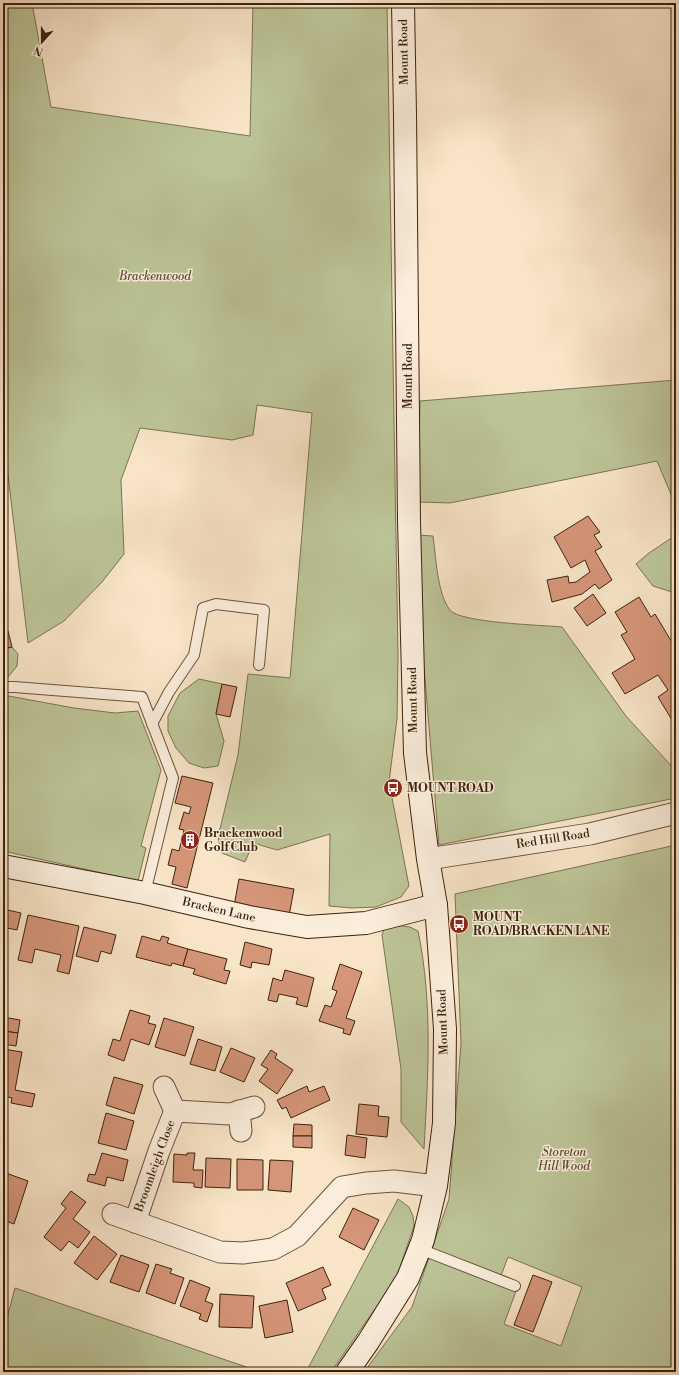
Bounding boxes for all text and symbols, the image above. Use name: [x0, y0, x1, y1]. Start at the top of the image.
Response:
street label: Mount Road: [396, 19, 412, 85]
north arrow: [22, 22, 62, 62]
text: N: [32, 42, 45, 58]
park label: Brackenwood: [118, 269, 192, 284]
street label: Mount Road: [401, 343, 416, 409]
street label: Mount Road: [405, 667, 421, 733]
bus stop icon: MOUNT ROAD: [382, 777, 404, 799]
place label: MOUNT ROAD: [407, 781, 494, 796]
place label: Brackenwood Golf Club: [204, 826, 283, 855]
street label: Red Hill Road: [515, 826, 591, 852]
building icon: Brackenwood Golf Club: [179, 829, 201, 851]
street label: Bracken Lane: [180, 894, 257, 926]
place label: MOUNT ROAD/BRACKEN LANE: [473, 910, 609, 939]
bus stop icon: MOUNT ROAD/BRACKEN LANE: [448, 913, 470, 935]
street label: Mount Road: [434, 989, 452, 1055]
street label: Broomleigh Close: [131, 1118, 179, 1215]
park label: Storeton Hill Wood: [537, 1145, 591, 1174]

